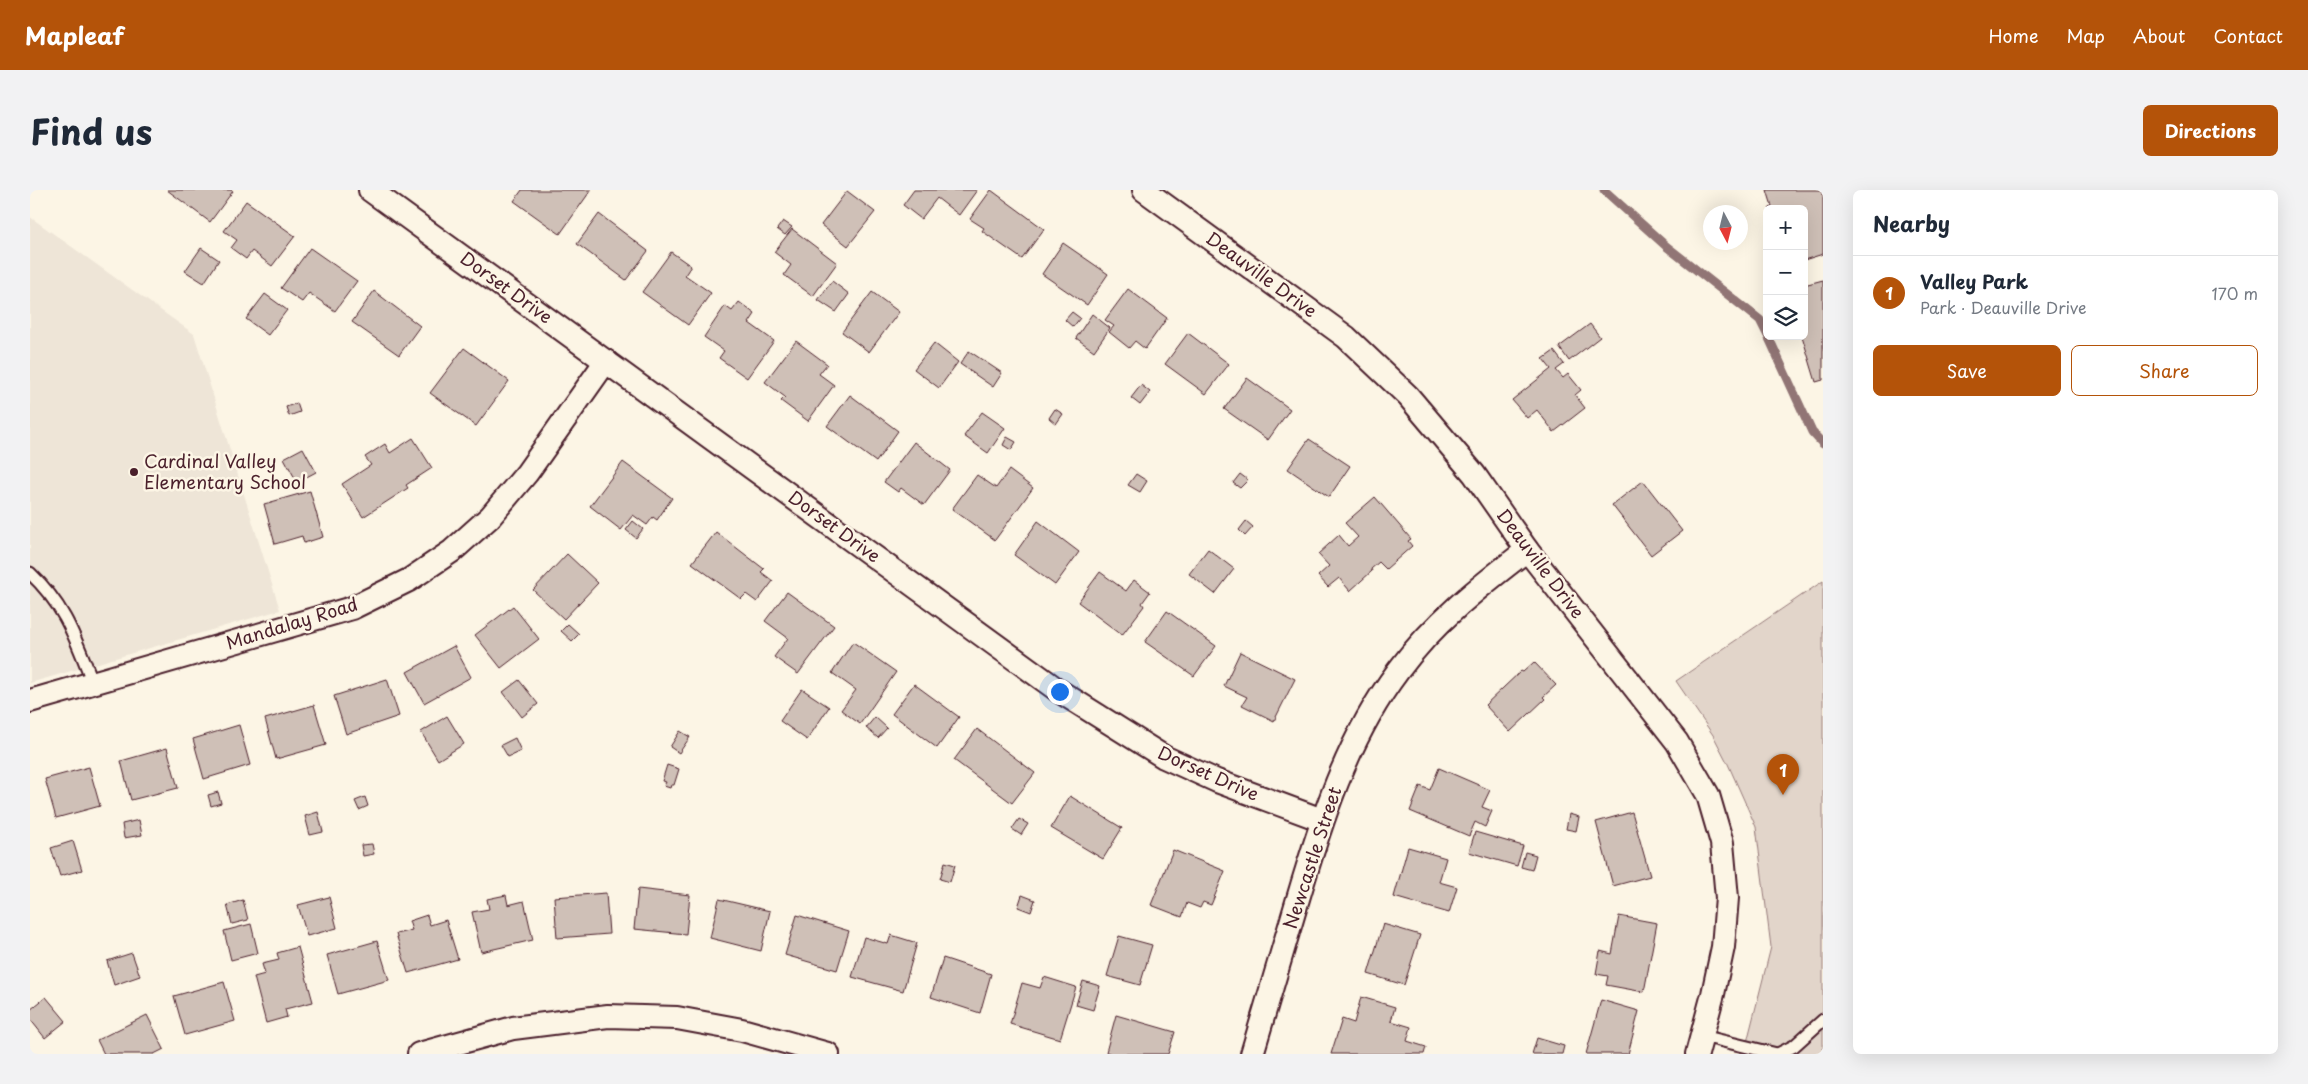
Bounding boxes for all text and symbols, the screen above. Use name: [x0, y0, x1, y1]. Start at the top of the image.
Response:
text: Mapleaf: [25, 17, 124, 53]
text: Home: [1988, 22, 2038, 49]
text: Map: [2066, 22, 2105, 49]
text: About: [2133, 22, 2185, 49]
text: Contact: [2213, 22, 2283, 49]
text: Find us: [30, 104, 152, 157]
button: Directions: [2143, 105, 2278, 156]
north arrow: [1703, 205, 1748, 250]
map controls: [1763, 205, 1808, 340]
button: +: [1763, 205, 1808, 250]
text: Nearby: [1873, 207, 1950, 239]
street label: Deauville Drive: [1201, 224, 1323, 323]
street label: Dorset Drive: [455, 244, 558, 329]
button: −: [1763, 250, 1808, 295]
text: Valley Park: [1920, 267, 2028, 295]
text: 1: [1885, 281, 1893, 305]
text: 170 m: [2212, 281, 2258, 305]
button: layers: [1763, 295, 1808, 340]
text: Park · Deauville Drive: [1920, 295, 2086, 319]
button: Save: [1873, 345, 2061, 396]
button: Share: [2071, 345, 2258, 396]
place label: Cardinal Valley Elementary School: [144, 447, 306, 495]
marker: Cardinal Valley Elementary School: [128, 466, 140, 478]
street label: Dorset Drive: [783, 483, 886, 568]
street label: Deauville Drive: [1491, 502, 1592, 624]
street label: Mandalay Road: [222, 590, 361, 655]
your location: [1047, 679, 1073, 705]
street label: Dorset Drive: [1154, 738, 1263, 807]
pin: 1: [1767, 754, 1799, 795]
street label: Newcastle Street: [1276, 783, 1347, 932]

